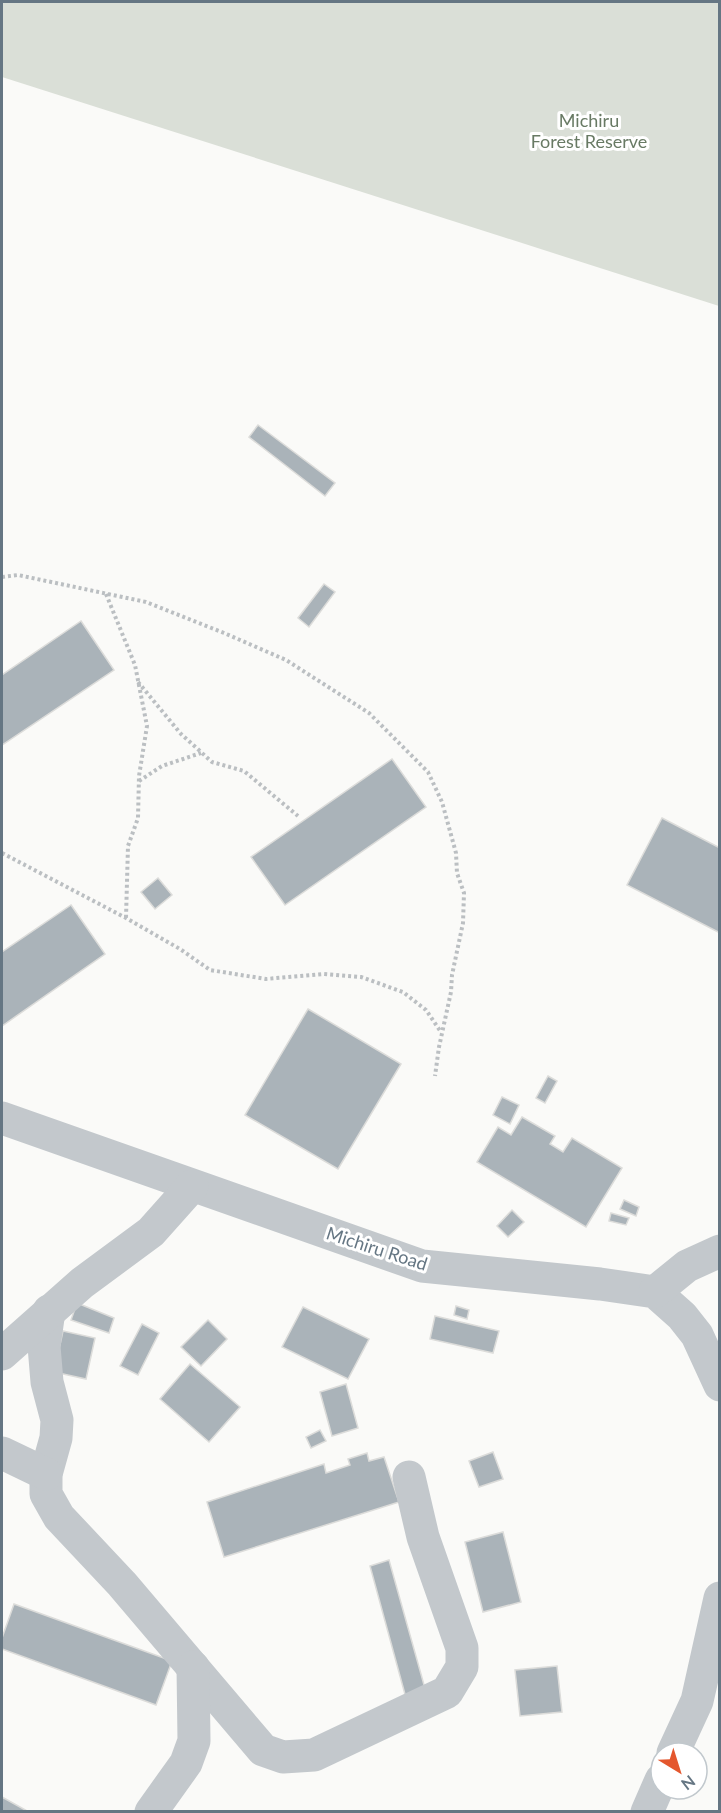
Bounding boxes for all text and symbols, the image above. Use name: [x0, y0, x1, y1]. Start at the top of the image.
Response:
park label: Michiru Forest Reserve: [531, 109, 647, 152]
street label: Michiru Road: [324, 1221, 430, 1275]
north arrow: [649, 1741, 709, 1801]
text: N: [678, 1772, 699, 1794]

